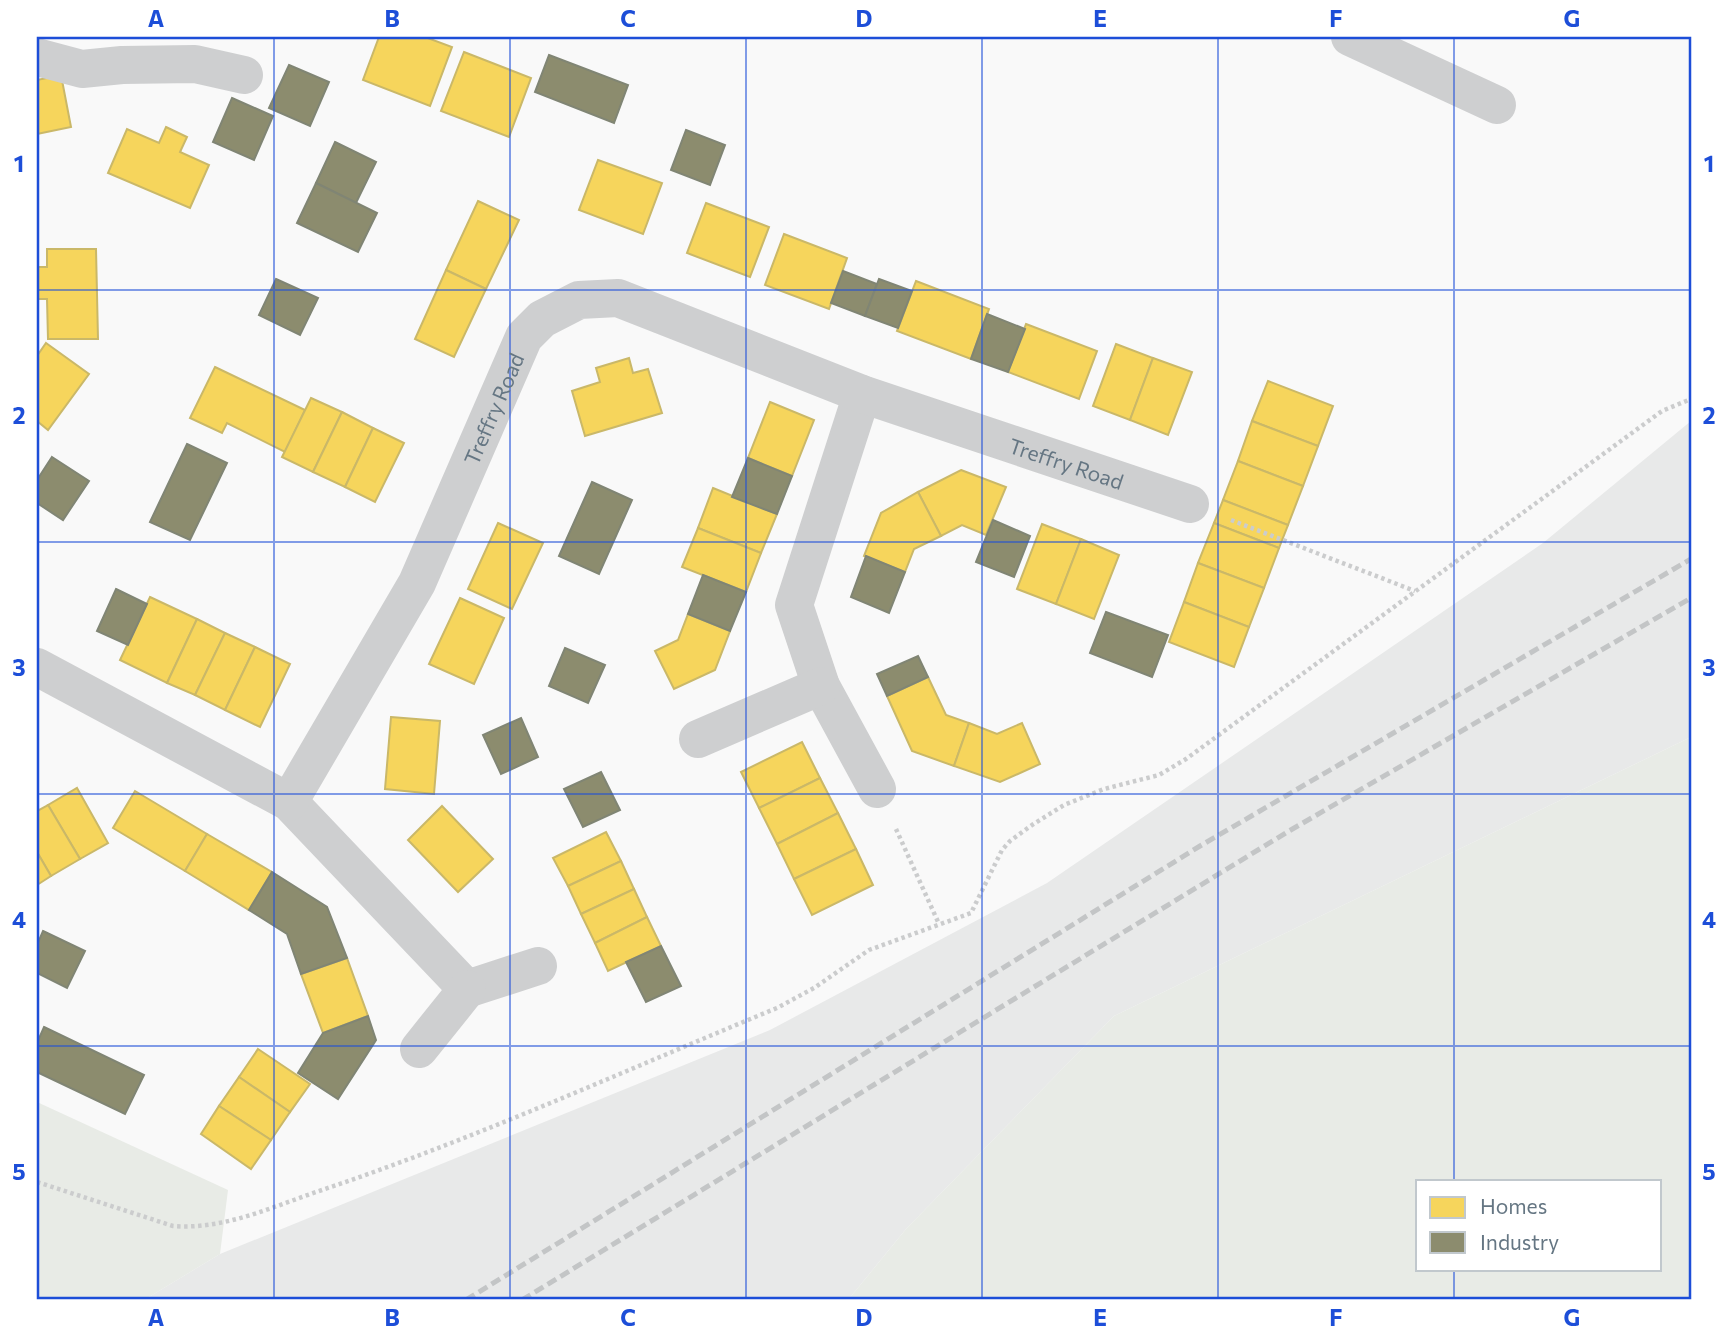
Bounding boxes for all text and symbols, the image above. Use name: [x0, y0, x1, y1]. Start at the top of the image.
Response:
text: A: [148, 4, 165, 32]
text: B: [384, 4, 400, 32]
text: C: [620, 4, 636, 32]
text: D: [856, 4, 873, 32]
text: E: [1093, 4, 1107, 32]
text: F: [1329, 4, 1343, 32]
text: G: [1564, 4, 1580, 32]
text: 1: [14, 149, 24, 177]
text: 1: [1704, 149, 1714, 177]
street label: Treffry Road: [458, 349, 528, 468]
text: 2: [12, 401, 26, 429]
text: 2: [1702, 401, 1716, 429]
street label: Treffry Road: [1006, 432, 1127, 493]
text: 3: [12, 653, 26, 681]
text: 3: [1702, 653, 1716, 681]
text: 4: [12, 905, 26, 933]
text: 4: [1702, 905, 1716, 933]
text: 5: [12, 1157, 26, 1185]
text: 5: [1702, 1157, 1716, 1185]
legend: [1416, 1180, 1662, 1270]
text: Homes: [1480, 1193, 1547, 1218]
text: Industry: [1480, 1229, 1559, 1254]
text: A: [148, 1303, 165, 1331]
text: B: [384, 1303, 400, 1331]
text: C: [620, 1303, 636, 1331]
text: D: [856, 1303, 873, 1331]
text: E: [1093, 1303, 1107, 1331]
text: F: [1329, 1303, 1343, 1331]
text: G: [1564, 1303, 1580, 1331]

